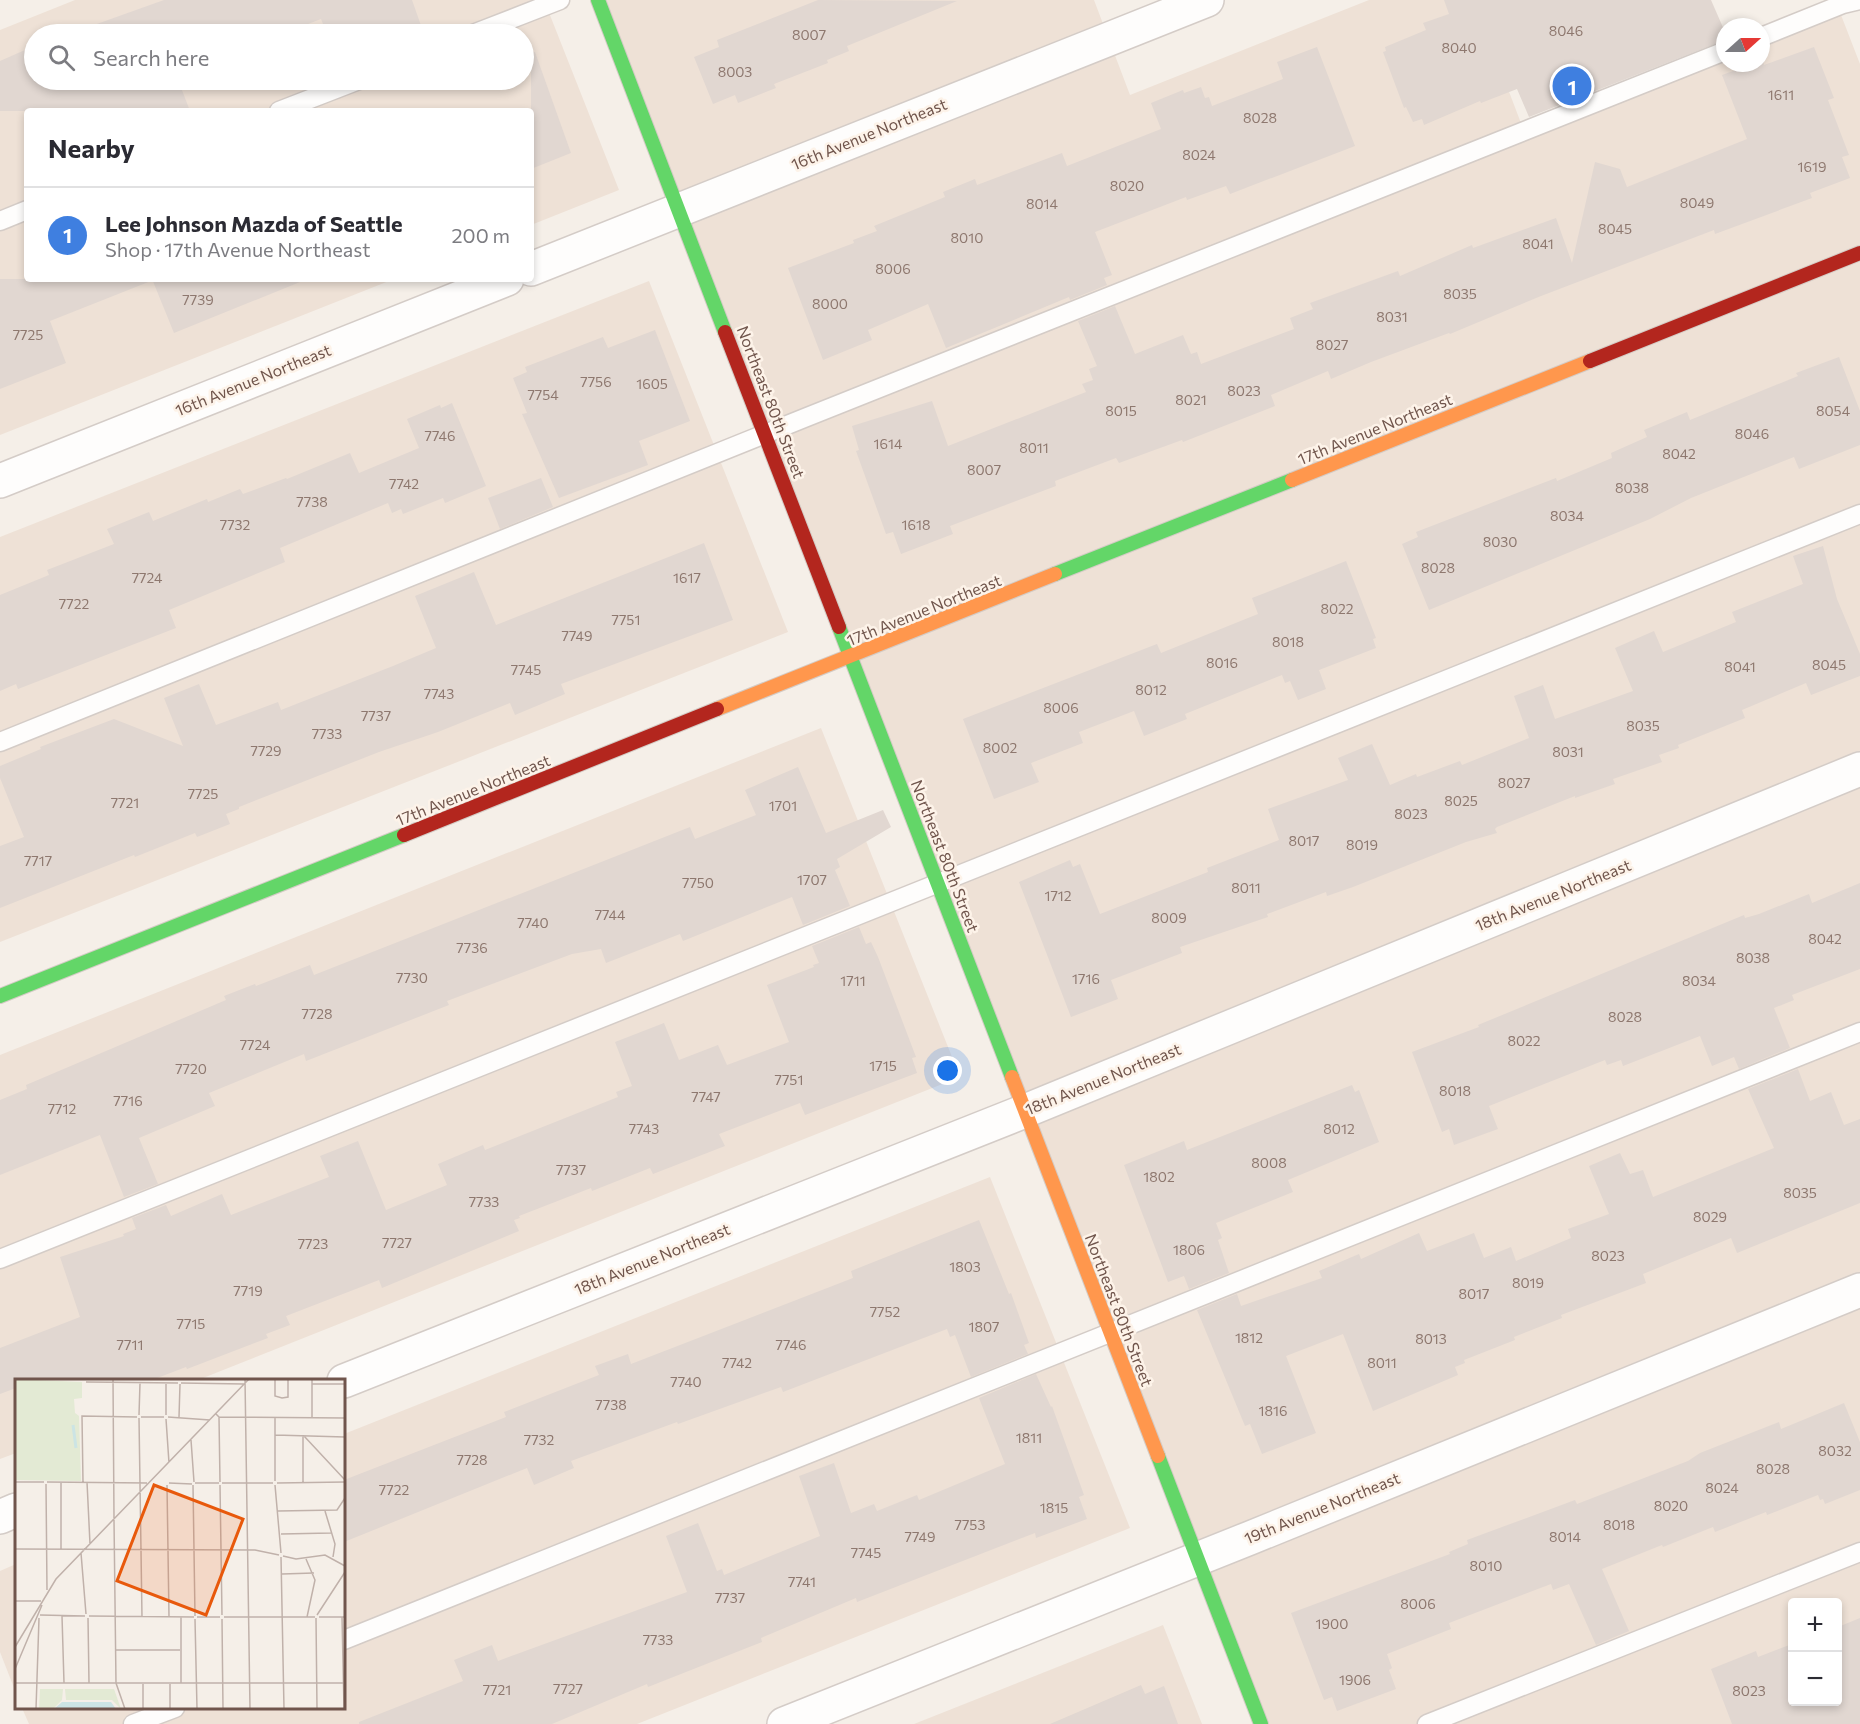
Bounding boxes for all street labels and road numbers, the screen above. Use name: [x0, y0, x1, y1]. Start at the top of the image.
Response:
street label: 16th Avenue Northeast: [788, 93, 950, 173]
street label: Northeast 80th Street: [734, 323, 809, 481]
street label: 16th Avenue Northeast: [172, 339, 334, 419]
street label: 17th Avenue Northeast: [1295, 389, 1455, 468]
street label: 17th Avenue Northeast: [844, 570, 1004, 649]
street label: 17th Avenue Northeast: [393, 750, 553, 829]
street label: Northeast 80th Street: [908, 777, 983, 935]
street label: 18th Avenue Northeast: [1472, 854, 1634, 934]
street label: 18th Avenue Northeast: [1022, 1038, 1184, 1118]
street label: 18th Avenue Northeast: [571, 1218, 733, 1298]
street label: Northeast 80th Street: [1082, 1231, 1157, 1389]
street label: 19th Avenue Northeast: [1241, 1467, 1403, 1547]

